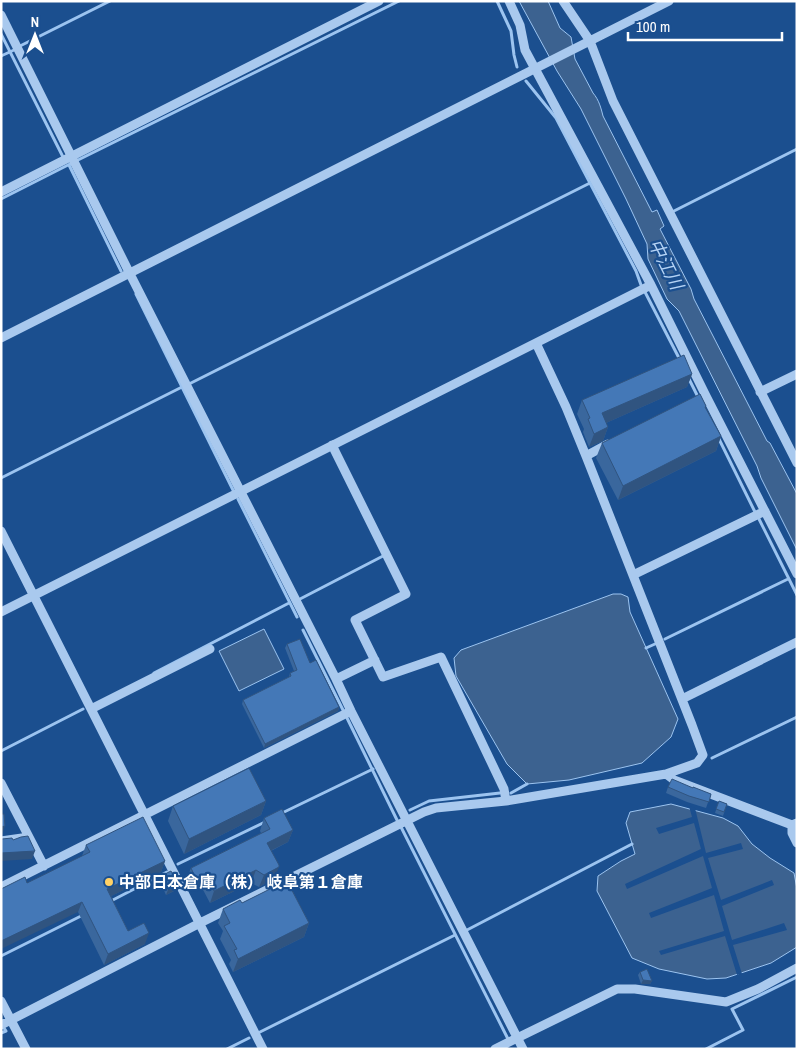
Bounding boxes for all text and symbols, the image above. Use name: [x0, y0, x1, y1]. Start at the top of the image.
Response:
north arrow: [10, 10, 60, 60]
scale bar: [628, 10, 782, 42]
text: N: [31, 13, 39, 31]
text: 100 m: [636, 16, 670, 37]
water label: 中江川: [643, 234, 690, 296]
place label: 中部日本倉庫（株） 岐阜第１倉庫: [119, 871, 363, 893]
marker: 中部日本倉庫（株） 岐阜第１倉庫: [103, 876, 115, 888]

